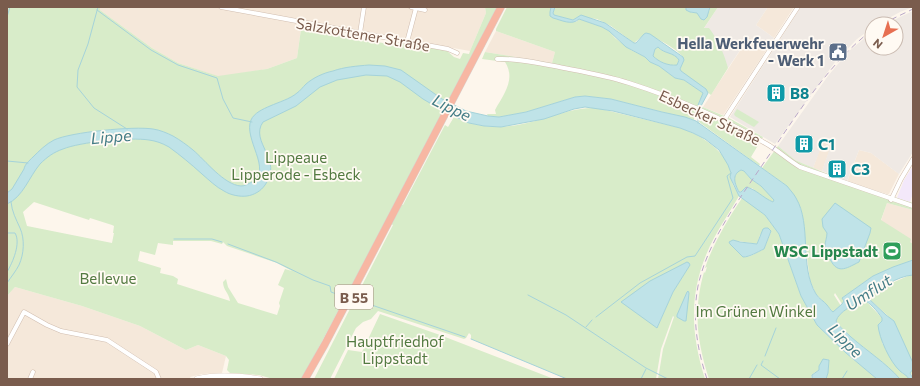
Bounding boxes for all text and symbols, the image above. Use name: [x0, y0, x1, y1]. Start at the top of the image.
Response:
street label: Salzkottener Straße: [295, 13, 431, 55]
north arrow: [864, 16, 904, 56]
place label: Hella Werkfeuerwehr - Werk 1: [677, 34, 824, 69]
text: N: [870, 37, 885, 52]
public building icon: Hella Werkfeuerwehr - Werk 1: [827, 41, 849, 63]
building icon: B8: [765, 82, 787, 104]
place label: B8: [790, 84, 809, 102]
street label: Esbecker Straße: [656, 86, 764, 148]
water label: Lippe: [430, 90, 475, 125]
water label: Lippe: [90, 125, 133, 147]
building icon: C1: [793, 133, 815, 155]
place label: C1: [818, 135, 835, 153]
park label: Lippeaue Lipperode - Esbeck: [231, 148, 361, 183]
building icon: C3: [826, 158, 848, 180]
place label: C3: [851, 160, 870, 178]
sports icon: WSC Lippstadt: [881, 240, 903, 262]
place label: WSC Lippstadt: [774, 242, 878, 260]
park label: Bellevue: [80, 269, 137, 287]
water label: Umflut: [841, 270, 895, 314]
road number: B 55: [335, 285, 373, 309]
park label: Im Grünen Winkel: [696, 302, 816, 320]
water label: Lippe: [825, 319, 867, 361]
park label: Hauptfriedhof Lippstadt: [346, 332, 444, 367]

